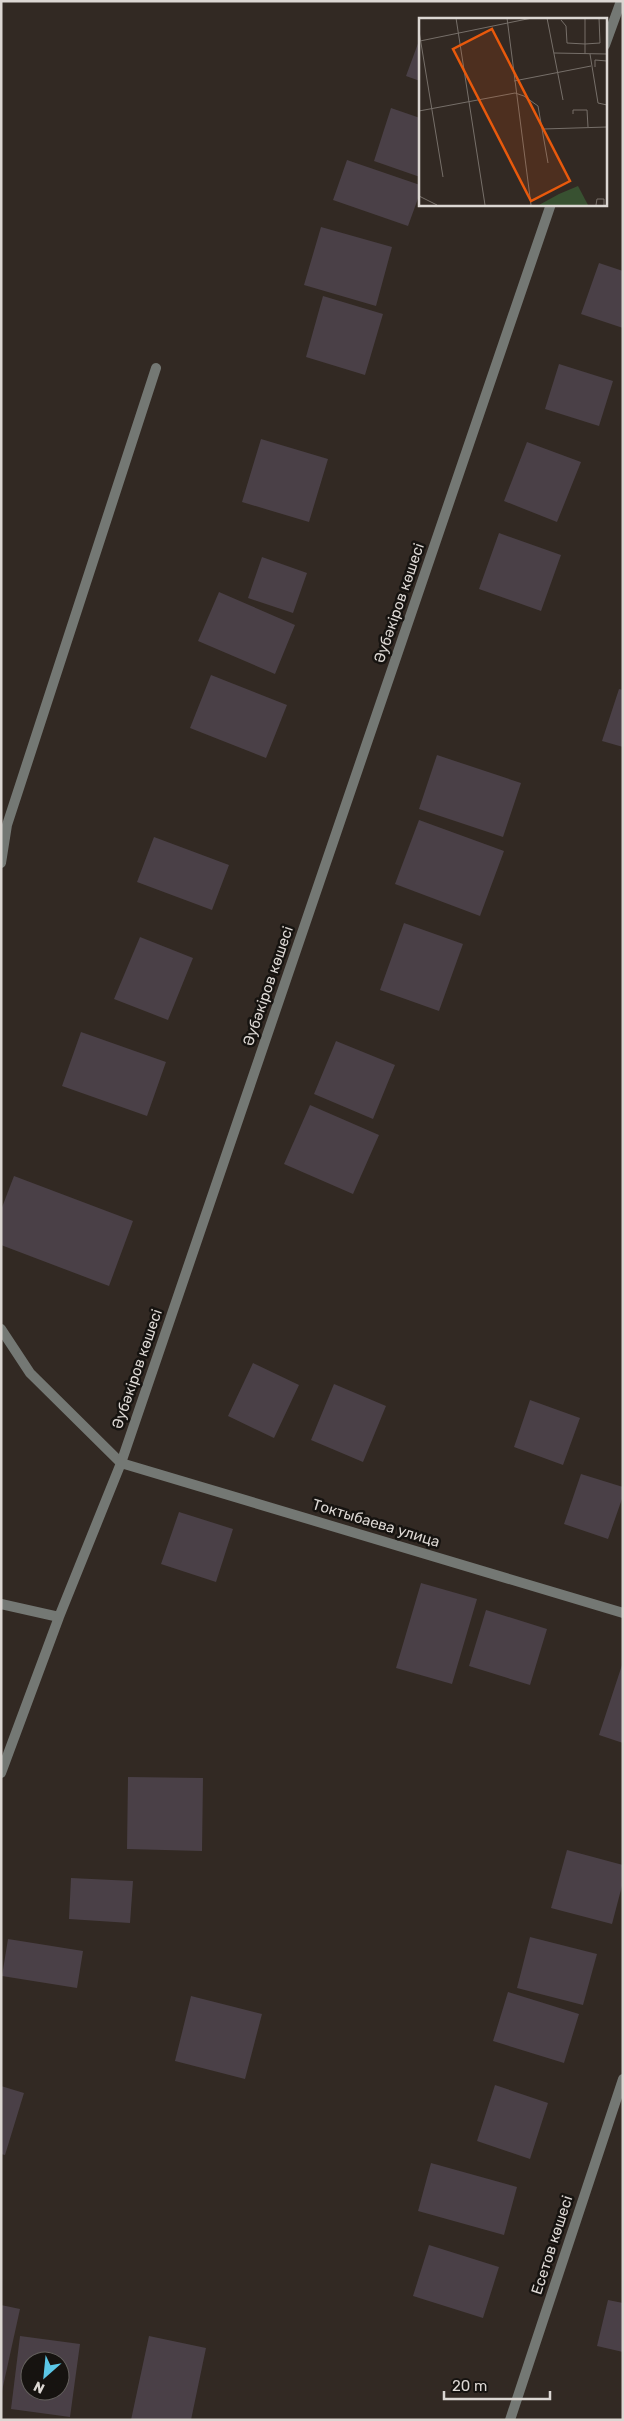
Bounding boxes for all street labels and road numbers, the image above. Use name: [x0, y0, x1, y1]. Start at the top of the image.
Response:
street label: Әубәкіров көшесі: [370, 541, 428, 665]
street label: Әубәкіров көшесі: [239, 924, 297, 1048]
street label: Әубәкіров көшесі: [108, 1307, 166, 1431]
street label: Токтыбаева улица: [310, 1495, 442, 1551]
street label: Есетов көшесі: [528, 2193, 576, 2297]

